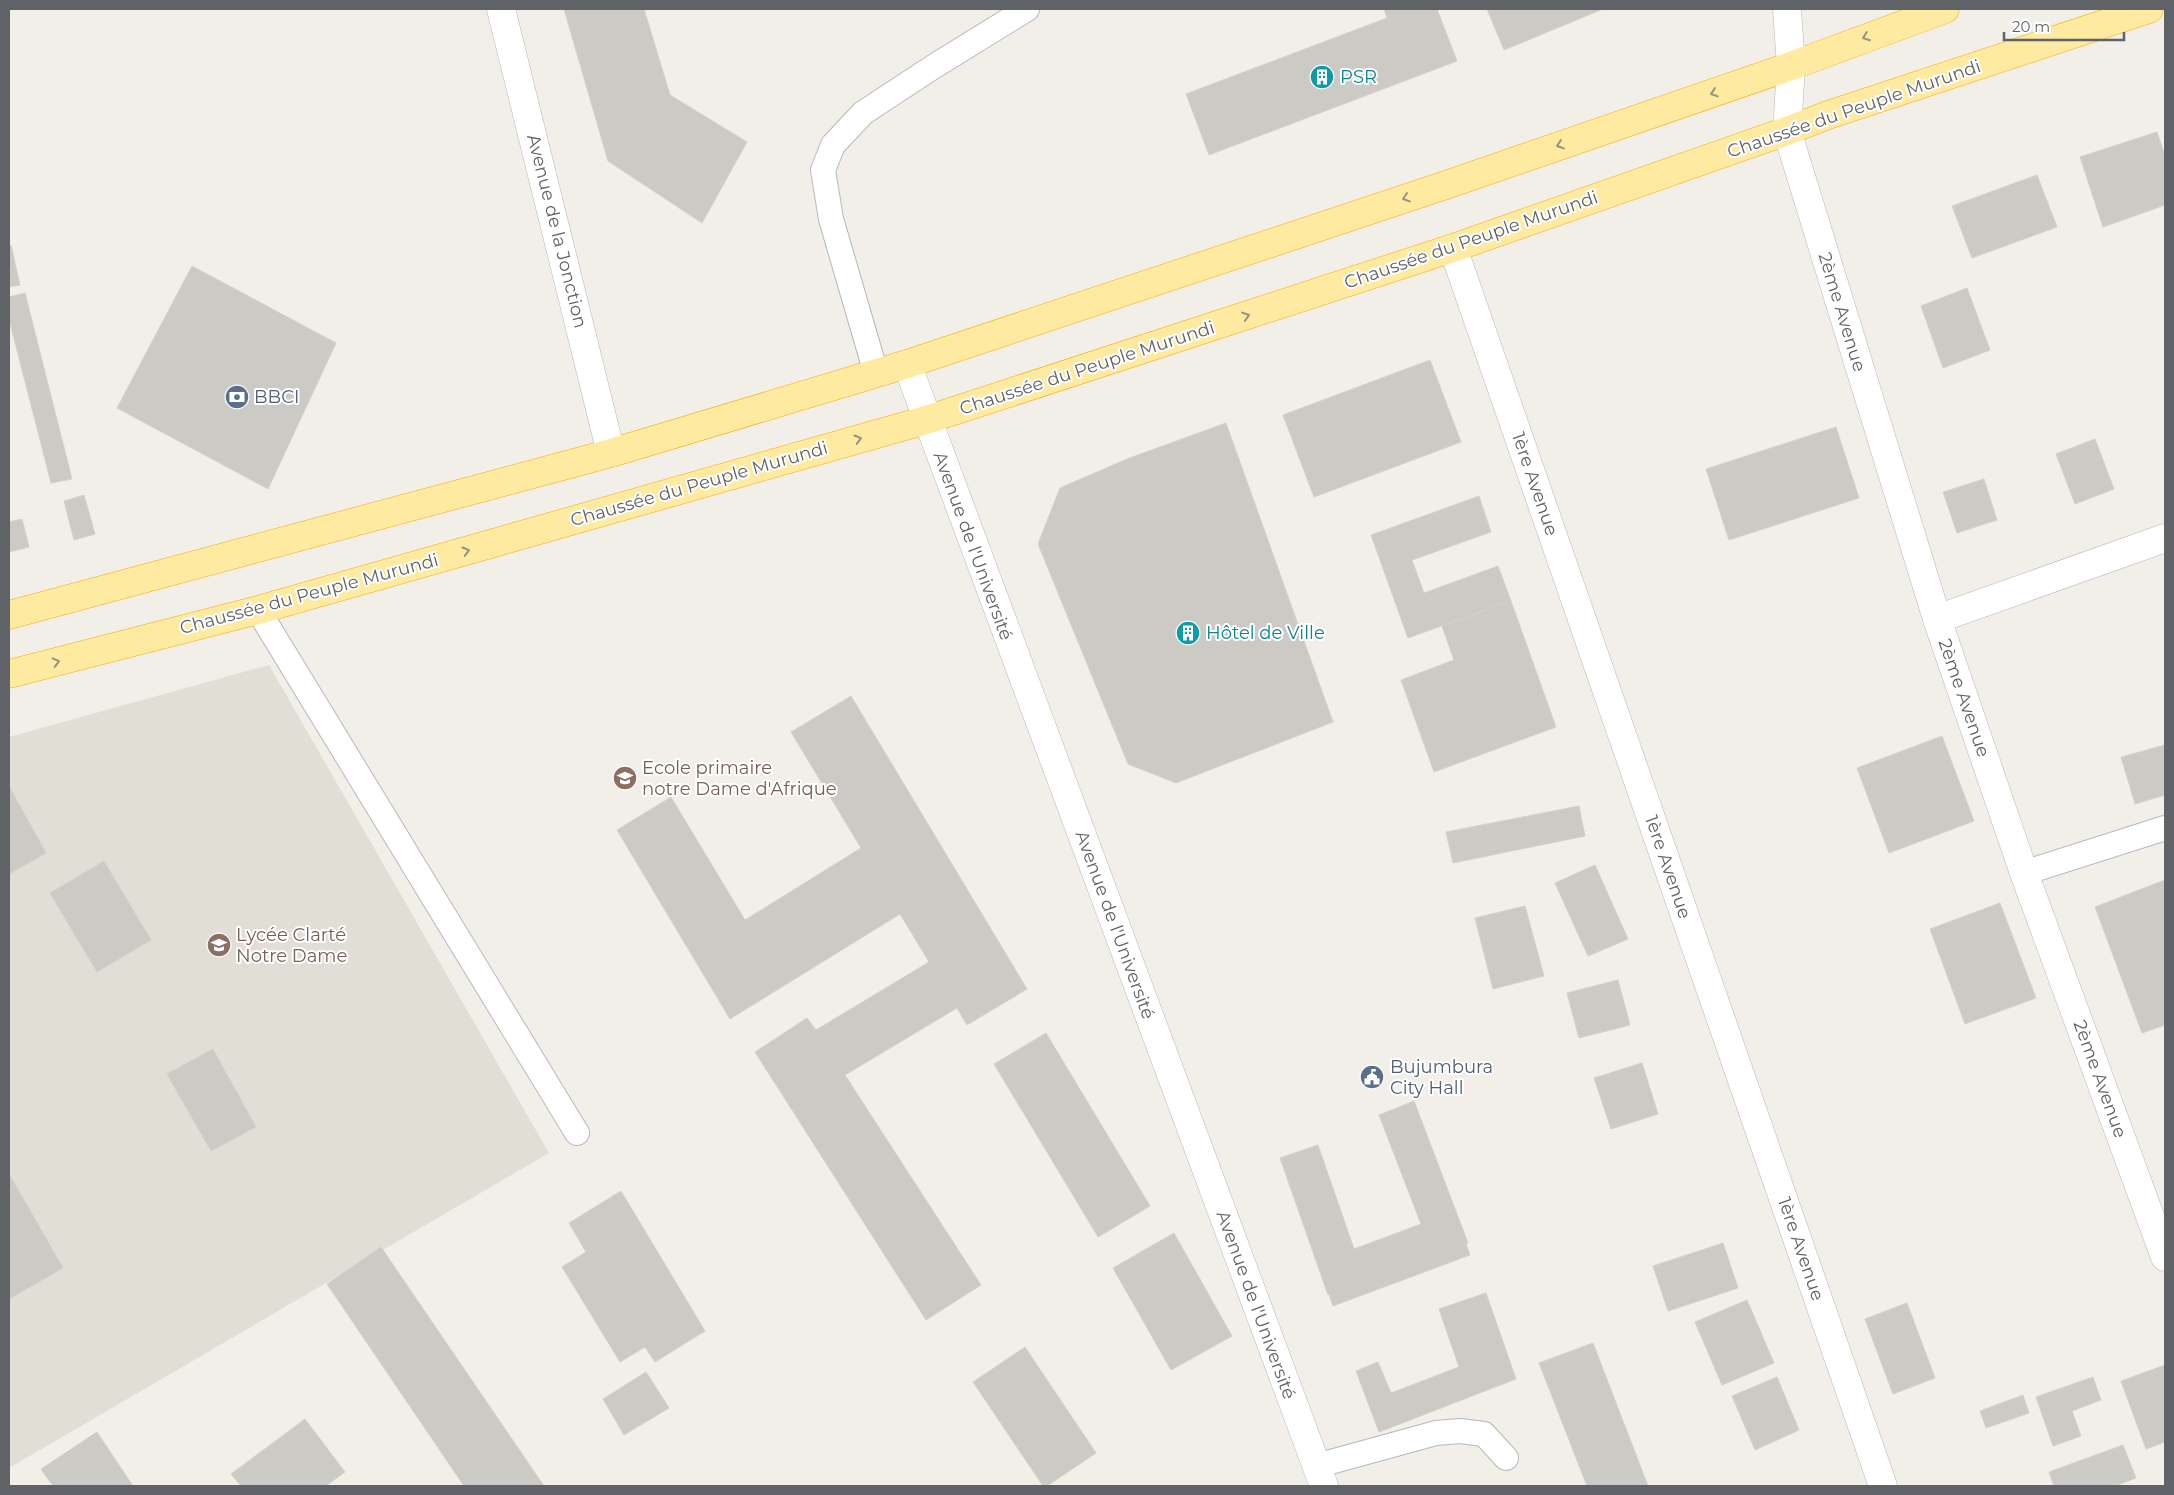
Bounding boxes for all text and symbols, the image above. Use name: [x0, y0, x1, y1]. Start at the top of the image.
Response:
scale bar: [2004, 10, 2124, 42]
text: 20 m: [2012, 17, 2050, 36]
one-way arrow: [1862, 31, 1871, 41]
street label: Chaussée du Peuple Murundi: [1724, 55, 1984, 163]
building icon: PSR: [1309, 64, 1335, 90]
place label: PSR: [1340, 66, 1377, 88]
one-way arrow: [1710, 87, 1718, 97]
street label: Avenue de la Jonction: [522, 132, 592, 330]
one-way arrow: [1556, 139, 1565, 149]
street label: Chaussée du Peuple Murundi: [1341, 186, 1601, 294]
one-way arrow: [1403, 192, 1411, 202]
street label: 2ème Avenue: [1813, 250, 1871, 374]
one-way arrow: [1242, 311, 1250, 321]
street label: Chaussée du Peuple Murundi: [957, 316, 1217, 420]
bank icon: BBCI: [224, 384, 250, 410]
place label: BBCI: [254, 386, 299, 408]
street label: 1ère Avenue: [1507, 429, 1563, 539]
one-way arrow: [853, 435, 862, 445]
street label: Chaussée du Peuple Murundi: [568, 437, 830, 531]
street label: Avenue de l'Université: [929, 449, 1017, 643]
one-way arrow: [461, 546, 470, 556]
street label: Chaussée du Peuple Murundi: [177, 549, 441, 639]
building icon: Hôtel de Ville: [1175, 620, 1201, 646]
place label: Hôtel de Ville: [1206, 622, 1325, 644]
street label: 2ème Avenue: [1933, 636, 1995, 760]
one-way arrow: [51, 657, 60, 668]
place label: Ecole primaire notre Dame d'Afrique: [642, 757, 837, 800]
school or university icon: Ecole primaire notre Dame d'Afrique: [612, 765, 638, 791]
street label: 1ère Avenue: [1640, 812, 1696, 922]
street label: Avenue de l'Université: [1071, 828, 1159, 1022]
place label: Lycée Clarté Notre Dame: [236, 924, 347, 967]
school or university icon: Lycée Clarté Notre Dame: [206, 932, 232, 958]
street label: 2ème Avenue: [2069, 1017, 2132, 1141]
place label: Bujumbura City Hall: [1390, 1056, 1493, 1099]
public building icon: Bujumbura City Hall: [1359, 1064, 1385, 1090]
street label: 1ère Avenue: [1773, 1194, 1829, 1304]
street label: Avenue de l'Université: [1212, 1208, 1300, 1402]

